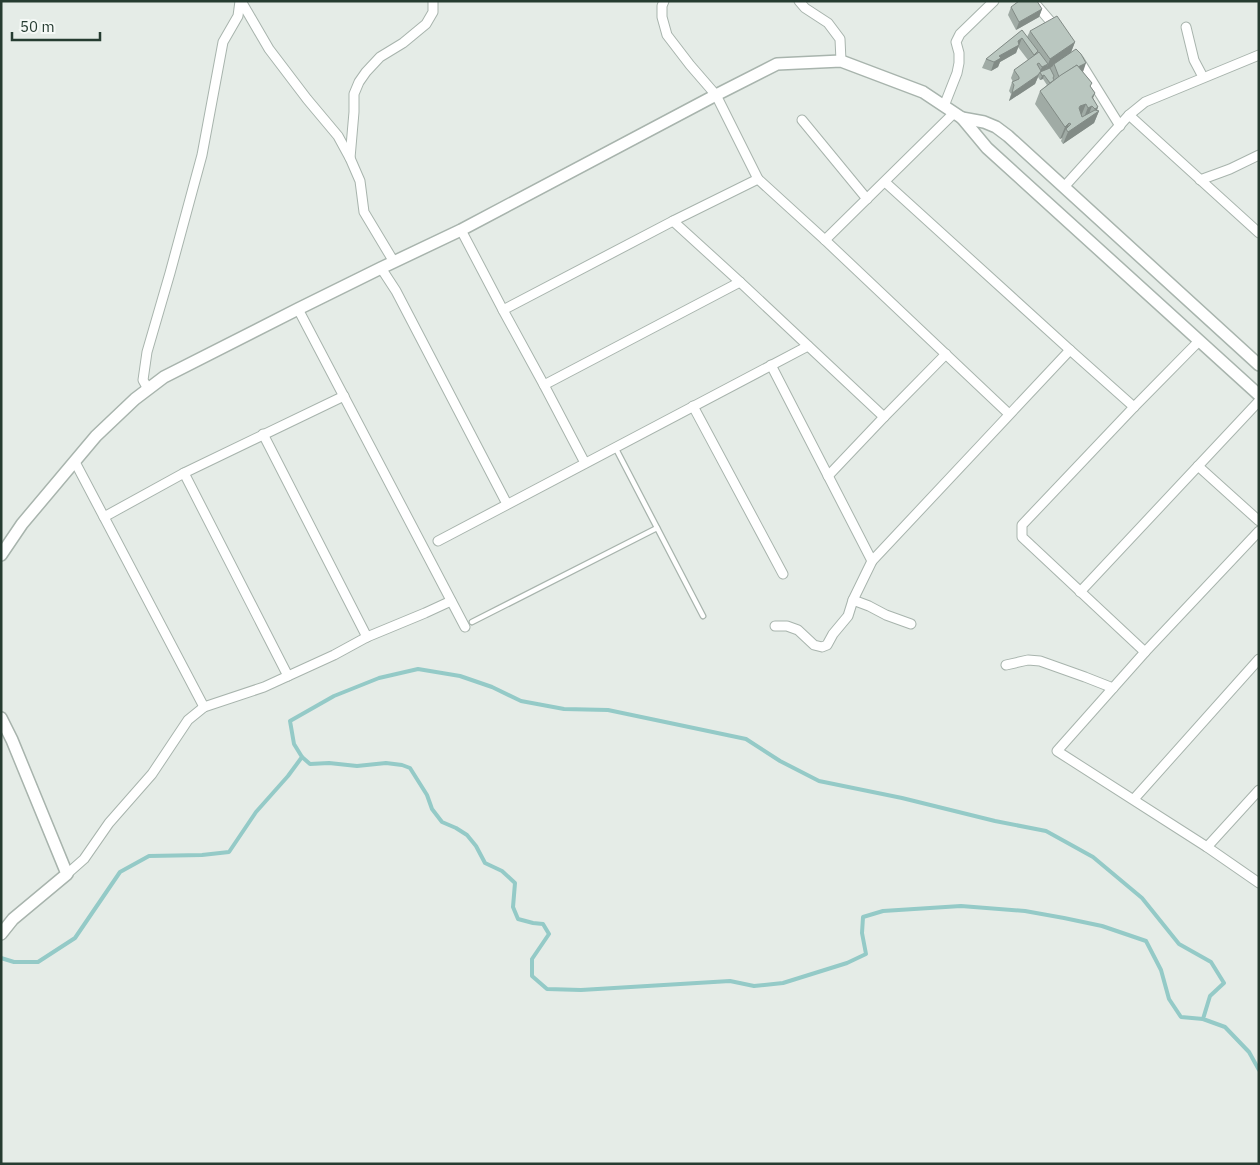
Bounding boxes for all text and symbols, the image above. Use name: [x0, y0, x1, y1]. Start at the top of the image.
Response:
scale bar: [12, 10, 100, 42]
text: 50 m: [20, 17, 55, 36]

